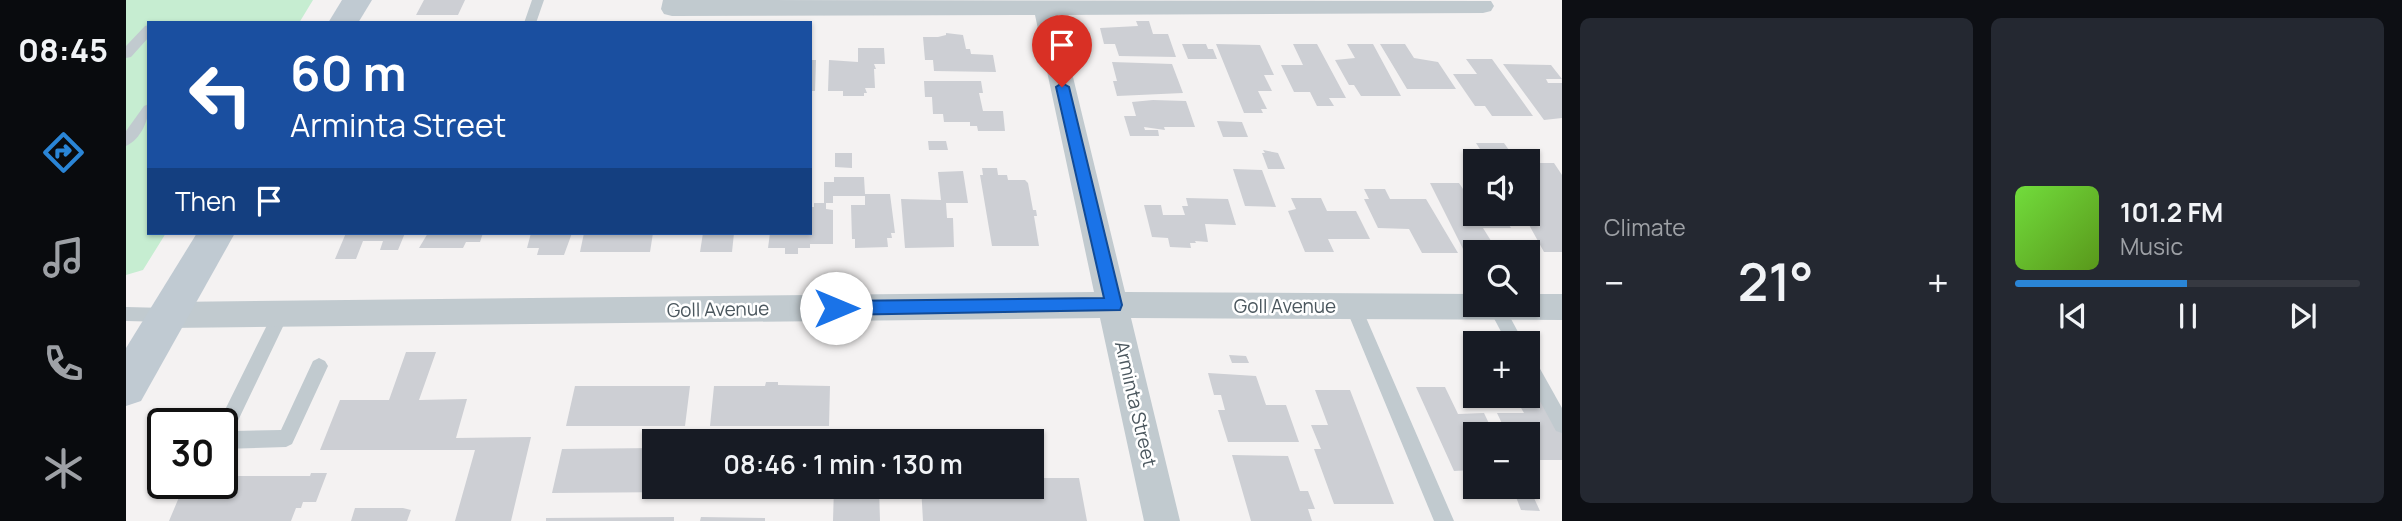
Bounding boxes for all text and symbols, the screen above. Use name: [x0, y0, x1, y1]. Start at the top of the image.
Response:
pin: [1032, 15, 1092, 87]
icon: arrive: [1043, 26, 1081, 64]
text: 08:45: [18, 28, 108, 72]
text: 60 m: [290, 39, 407, 106]
icon: left: [175, 49, 266, 140]
text: Arminta Street: [290, 103, 506, 147]
icon: directions: [39, 128, 88, 177]
map controls: [1463, 149, 1540, 499]
button: sound: [1463, 149, 1540, 226]
icon: arrive: [250, 182, 288, 220]
text: Then: [175, 183, 236, 219]
text: 101.2 FM: [2120, 194, 2223, 230]
text: Climate: [1604, 211, 1686, 243]
text: Music: [2120, 230, 2183, 262]
icon: music: [39, 233, 88, 282]
button: search: [1463, 240, 1540, 317]
text: 21°: [1738, 246, 1814, 317]
text: −: [1604, 256, 1625, 308]
text: +: [1927, 256, 1949, 308]
position arrow: [799, 271, 873, 345]
street label: Goll Avenue: [1234, 293, 1336, 319]
street label: Goll Avenue: [667, 295, 769, 323]
icon: previous: [2054, 297, 2092, 335]
icon: pause: [2169, 297, 2207, 335]
icon: next: [2284, 297, 2322, 335]
button: +: [1463, 331, 1540, 408]
street label: Arminta Street: [1109, 338, 1163, 470]
icon: phone: [39, 339, 88, 388]
speed limit sign: 30: [147, 408, 238, 499]
button: −: [1463, 422, 1540, 499]
icon: climate: [39, 444, 88, 493]
text: 08:46 · 1 min · 130 m: [723, 446, 963, 482]

